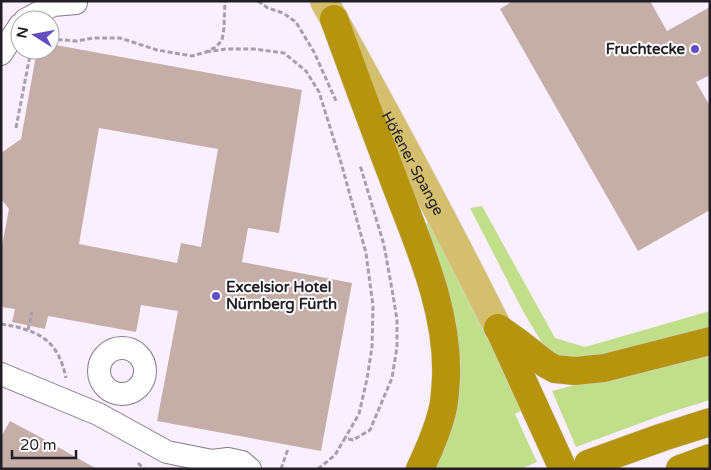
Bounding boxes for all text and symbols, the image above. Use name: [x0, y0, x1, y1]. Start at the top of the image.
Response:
north arrow: [10, 10, 60, 60]
text: N: [13, 25, 32, 40]
place label: Fruchtecke: [606, 40, 686, 58]
marker: Fruchtecke: [689, 43, 701, 55]
street label: Höfener Spange: [378, 108, 448, 218]
place label: Excelsior Hotel Nürnberg Fürth: [226, 278, 337, 314]
marker: Excelsior Hotel Nürnberg Fürth: [210, 290, 222, 302]
scale bar: [12, 428, 76, 460]
text: 20 m: [20, 436, 57, 454]

